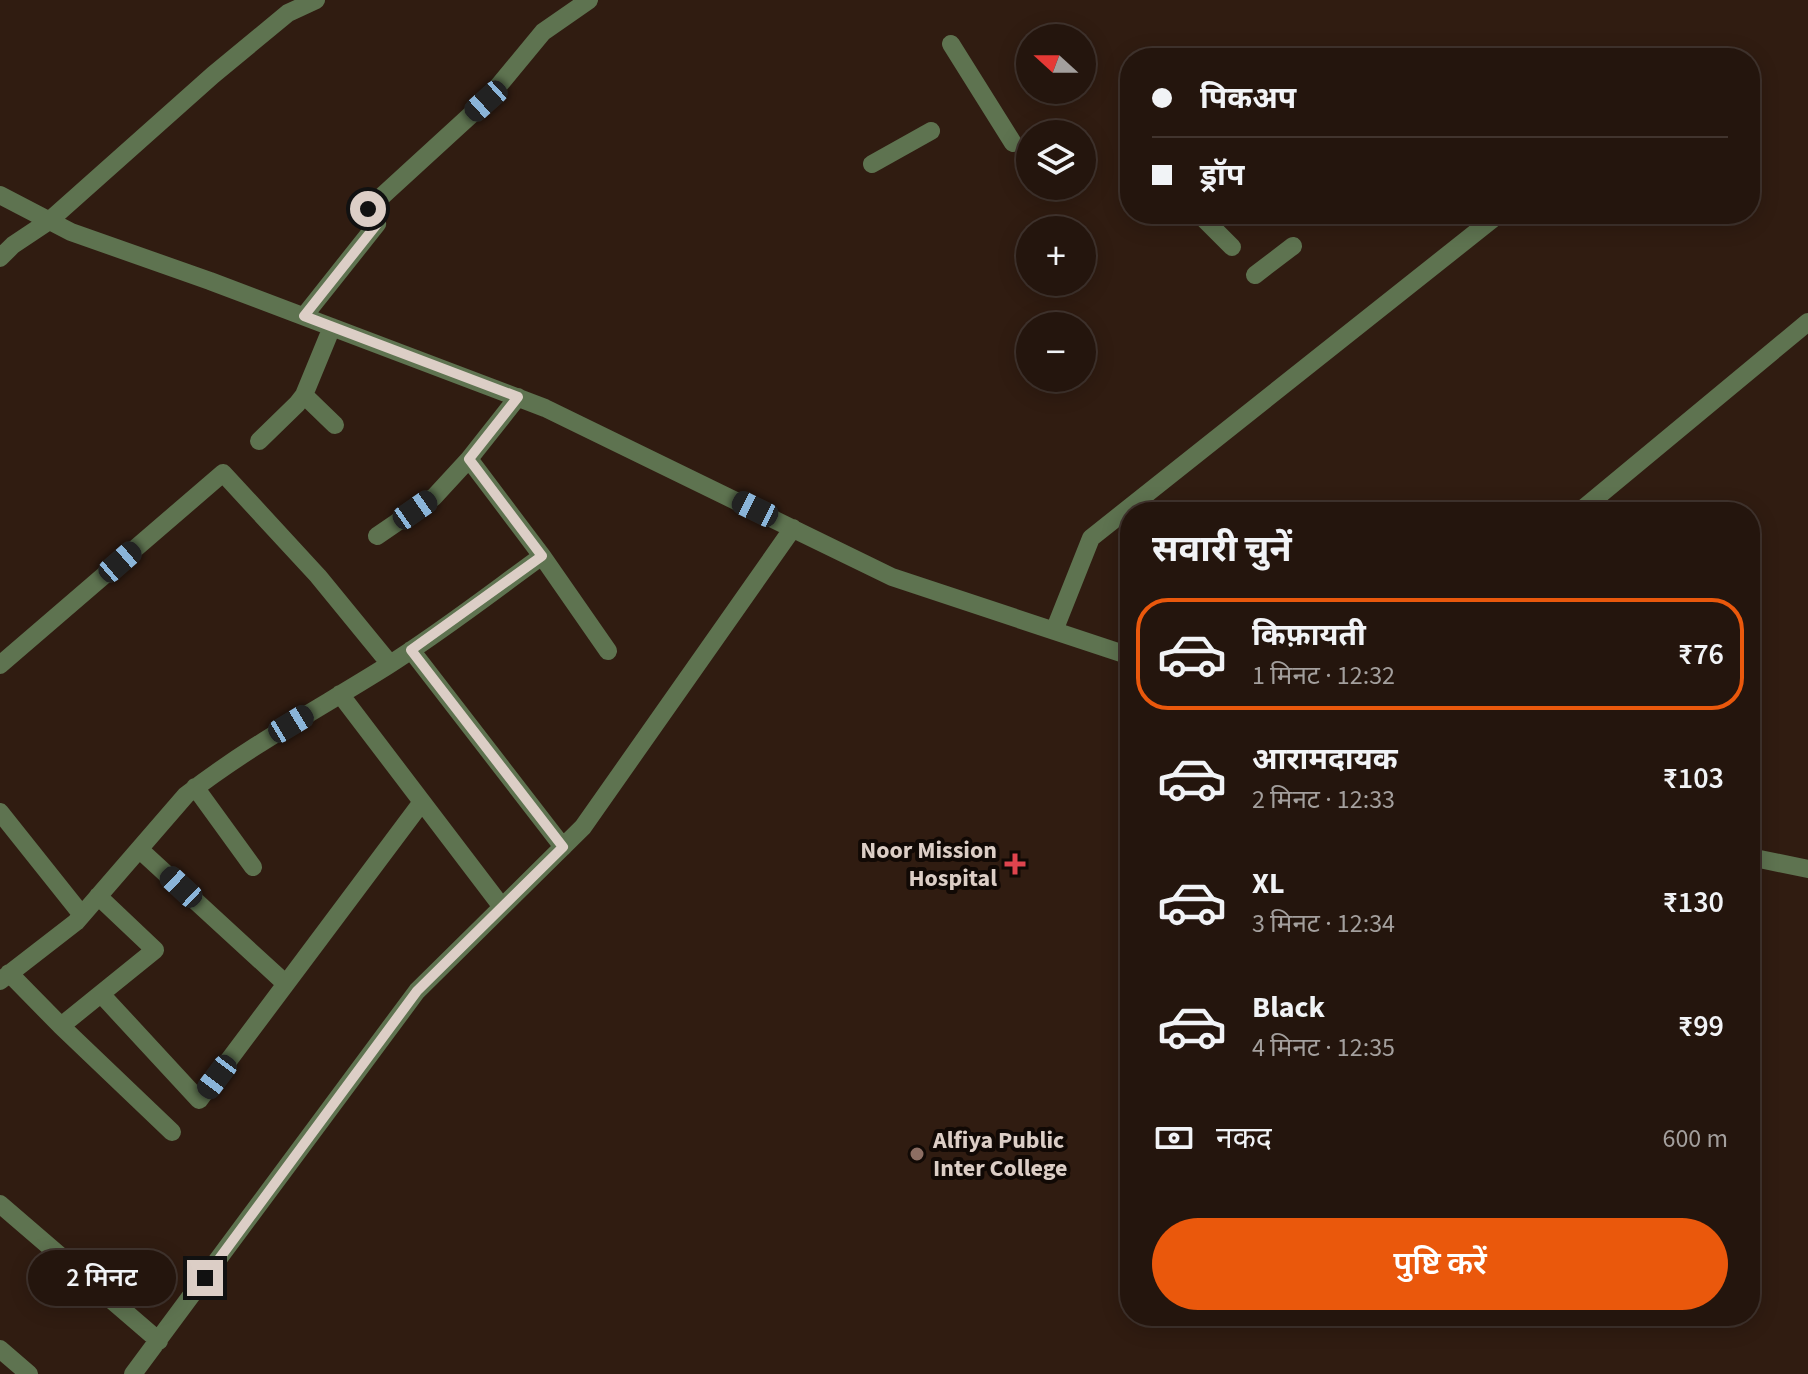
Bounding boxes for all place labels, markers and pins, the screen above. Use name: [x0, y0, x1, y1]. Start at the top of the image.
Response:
place label: Noor Mission Hospital: [860, 833, 997, 896]
marker: Noor Mission Hospital: [1004, 853, 1026, 875]
place label: Alfiya Public Inter College: [932, 1123, 1068, 1186]
marker: Alfiya Public Inter College: [908, 1145, 926, 1163]

